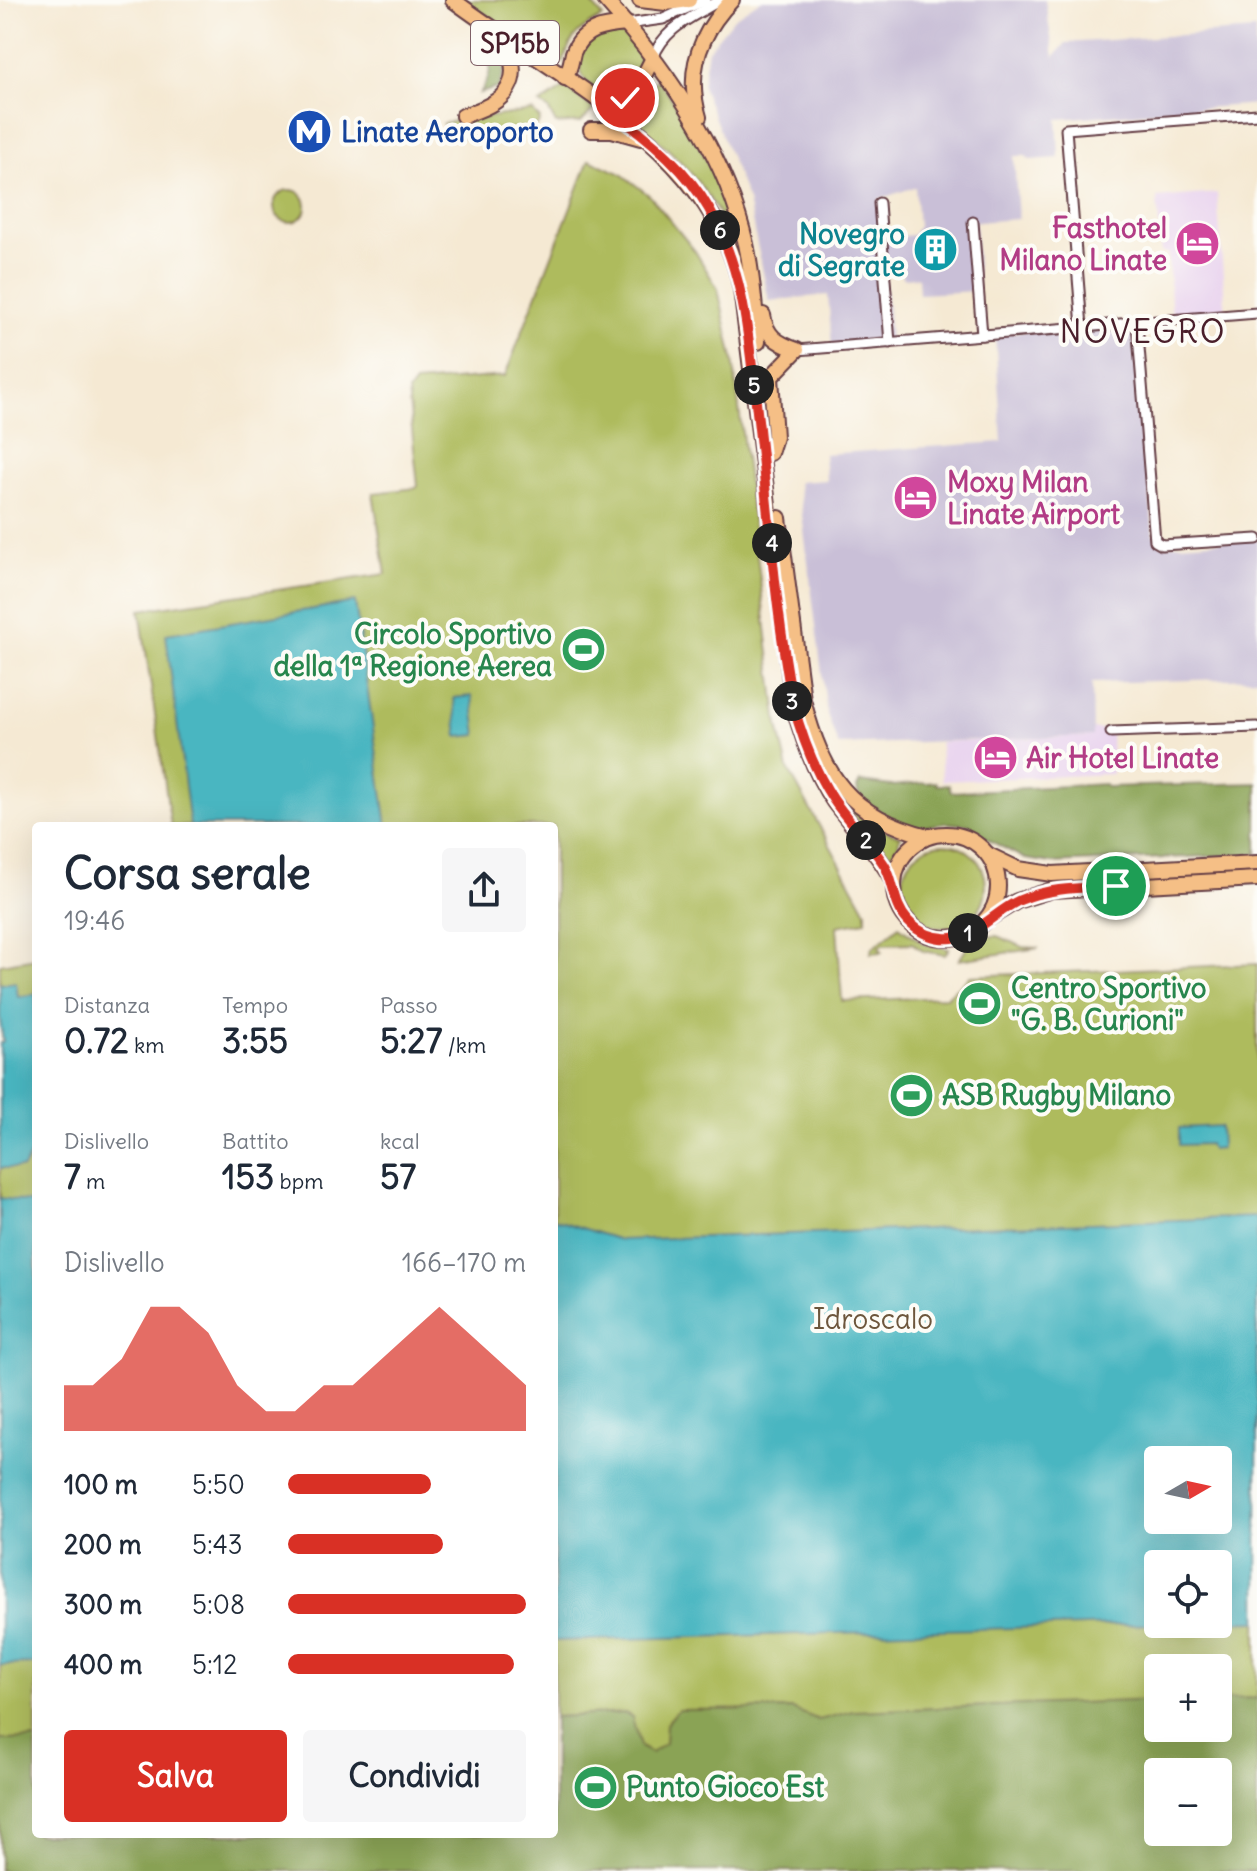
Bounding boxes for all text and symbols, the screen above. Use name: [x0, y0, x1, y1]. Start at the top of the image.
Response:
road number: SP15b: [471, 21, 559, 65]
pin: [591, 64, 659, 132]
icon: check: [603, 76, 647, 120]
metro station icon: Linate Aeroporto: [286, 108, 334, 156]
place label: Linate Aeroporto: [341, 114, 554, 150]
pin: 6: [700, 210, 740, 250]
place label: Fasthotel Milano Linate: [999, 210, 1167, 278]
text: 6: [714, 216, 726, 244]
place label: Novegro di Segrate: [778, 216, 905, 284]
hotel icon: Fasthotel Milano Linate: [1174, 220, 1222, 268]
building icon: Novegro di Segrate: [912, 226, 960, 274]
district label: NOVEGRO: [1059, 311, 1227, 352]
pin: 5: [734, 365, 774, 405]
text: 5: [748, 371, 760, 399]
place label: Moxy Milan Linate Airport: [947, 464, 1120, 532]
hotel icon: Moxy Milan Linate Airport: [892, 474, 940, 522]
pin: 4: [752, 523, 792, 563]
text: 4: [766, 529, 778, 557]
place label: Circolo Sportivo della 1ª Regione Aerea: [273, 616, 552, 684]
sports icon: Circolo Sportivo della 1ª Regione Aerea: [559, 626, 607, 674]
pin: 3: [772, 681, 812, 721]
text: 3: [786, 687, 798, 715]
hotel icon: Air Hotel Linate: [971, 734, 1019, 782]
place label: Air Hotel Linate: [1026, 740, 1219, 776]
pin: 2: [846, 820, 886, 860]
text: 2: [860, 826, 872, 854]
text: Corsa serale: [64, 846, 311, 901]
button: share: [442, 848, 526, 932]
pin: [1082, 852, 1150, 920]
icon: arrive: [1094, 864, 1138, 908]
text: 19:46: [64, 904, 125, 937]
pin: 1: [948, 913, 988, 953]
text: 1: [964, 919, 972, 947]
place label: Centro Sportivo "G. B. Curioni": [1011, 970, 1206, 1038]
sports icon: Centro Sportivo "G. B. Curioni": [956, 980, 1004, 1028]
text: Distanza: [64, 991, 150, 1019]
text: Tempo: [222, 991, 288, 1019]
text: Passo: [380, 991, 438, 1019]
text: 0.72: [64, 1019, 129, 1062]
text: 3:55: [222, 1019, 288, 1062]
text: 5:27: [380, 1019, 443, 1062]
text: km: [129, 1031, 164, 1059]
text: /km: [443, 1031, 486, 1059]
sports icon: ASB Rugby Milano: [887, 1071, 935, 1119]
place label: ASB Rugby Milano: [942, 1077, 1171, 1113]
text: Dislivello: [64, 1127, 149, 1155]
text: Battito: [222, 1127, 289, 1155]
text: kcal: [380, 1127, 420, 1155]
text: 7: [64, 1155, 81, 1198]
text: 153: [222, 1155, 274, 1198]
text: 57: [380, 1155, 416, 1198]
text: m: [81, 1167, 105, 1195]
text: bpm: [274, 1167, 324, 1195]
text: Dislivello: [64, 1246, 165, 1279]
text: 166–170 m: [402, 1246, 526, 1279]
park label: Idroscalo: [813, 1301, 933, 1337]
north arrow: [1144, 1446, 1232, 1534]
map controls: [1144, 1446, 1232, 1846]
text: 100 m: [64, 1468, 138, 1501]
text: 5:50: [192, 1468, 245, 1501]
text: 200 m: [64, 1528, 141, 1561]
text: 5:43: [192, 1528, 243, 1561]
button: locate: [1144, 1550, 1232, 1638]
text: 300 m: [64, 1588, 142, 1621]
text: 5:08: [192, 1588, 245, 1621]
text: 400 m: [64, 1648, 142, 1681]
text: 5:12: [192, 1648, 237, 1681]
button: +: [1144, 1654, 1232, 1742]
button: Salva: [64, 1730, 287, 1822]
button: Condividi: [303, 1730, 526, 1822]
button: −: [1144, 1758, 1232, 1846]
sports icon: Punto Gioco Est: [571, 1763, 619, 1811]
place label: Punto Gioco Est: [626, 1769, 825, 1805]

